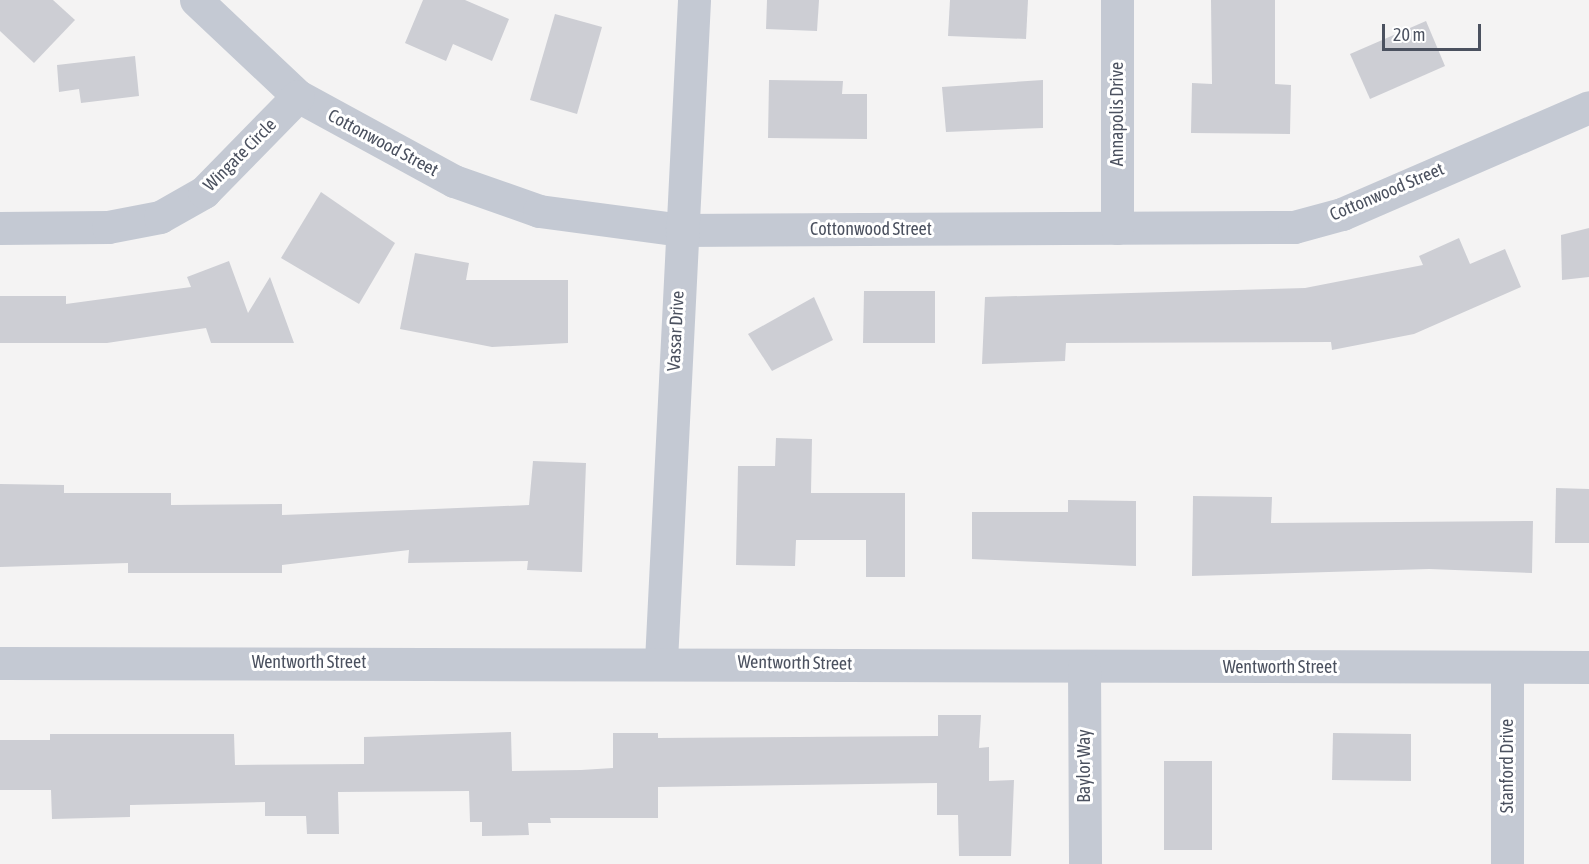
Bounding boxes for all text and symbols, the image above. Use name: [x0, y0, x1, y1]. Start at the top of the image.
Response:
scale bar: [1385, 12, 1484, 50]
text: 20 m: [1393, 24, 1425, 45]
street label: Annapolis Drive: [1106, 62, 1128, 166]
street label: Cottonwood Street: [324, 105, 442, 181]
street label: Wingate Circle: [199, 114, 281, 196]
street label: Cottonwood Street: [1327, 158, 1447, 226]
street label: Cottonwood Street: [810, 218, 932, 240]
street label: Vassar Drive: [663, 290, 689, 372]
street label: Wentworth Street: [252, 651, 366, 673]
street label: Wentworth Street: [738, 651, 852, 675]
street label: Wentworth Street: [1223, 656, 1337, 678]
street label: Stanford Drive: [1496, 719, 1518, 813]
street label: Baylor Way: [1073, 729, 1095, 803]

